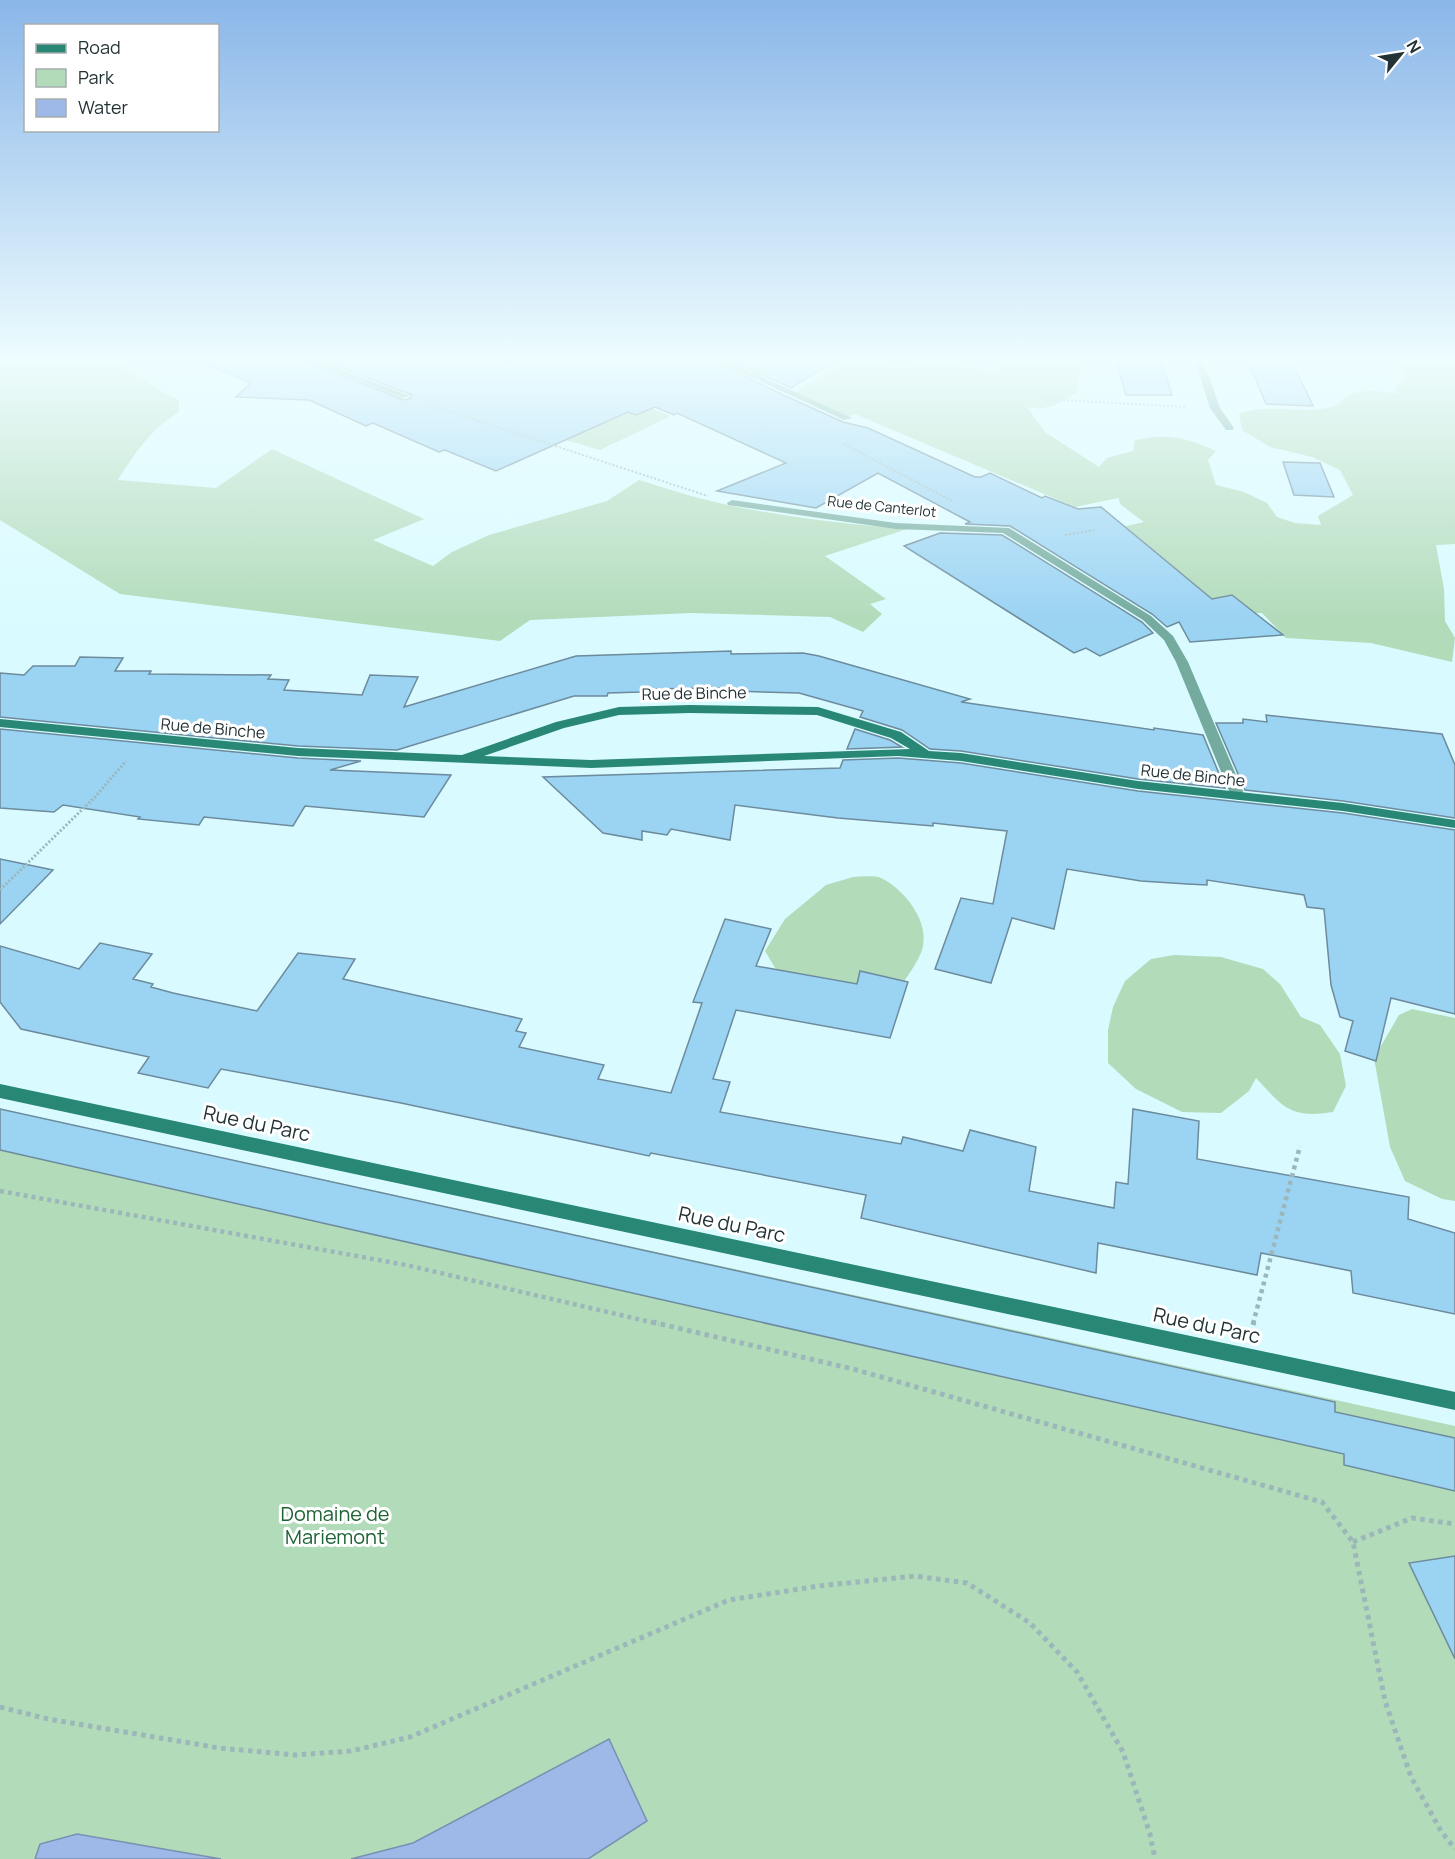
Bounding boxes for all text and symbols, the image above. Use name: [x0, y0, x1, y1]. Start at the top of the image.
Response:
legend: [24, 24, 219, 132]
north arrow: [1371, 24, 1431, 84]
text: Road: [78, 35, 121, 59]
text: N: [1402, 36, 1426, 57]
text: Park: [78, 65, 115, 89]
text: Water: [78, 95, 128, 119]
street label: Rue de Canterlot: [827, 491, 938, 521]
street label: Rue de Binche: [641, 681, 747, 705]
street label: Rue de Binche: [160, 712, 266, 744]
street label: Rue de Binche: [1140, 759, 1246, 791]
street label: Rue du Parc: [201, 1098, 313, 1148]
street label: Rue du Parc: [676, 1199, 788, 1249]
street label: Rue du Parc: [1151, 1300, 1263, 1350]
park label: Domaine de Mariemont: [280, 1500, 390, 1550]

